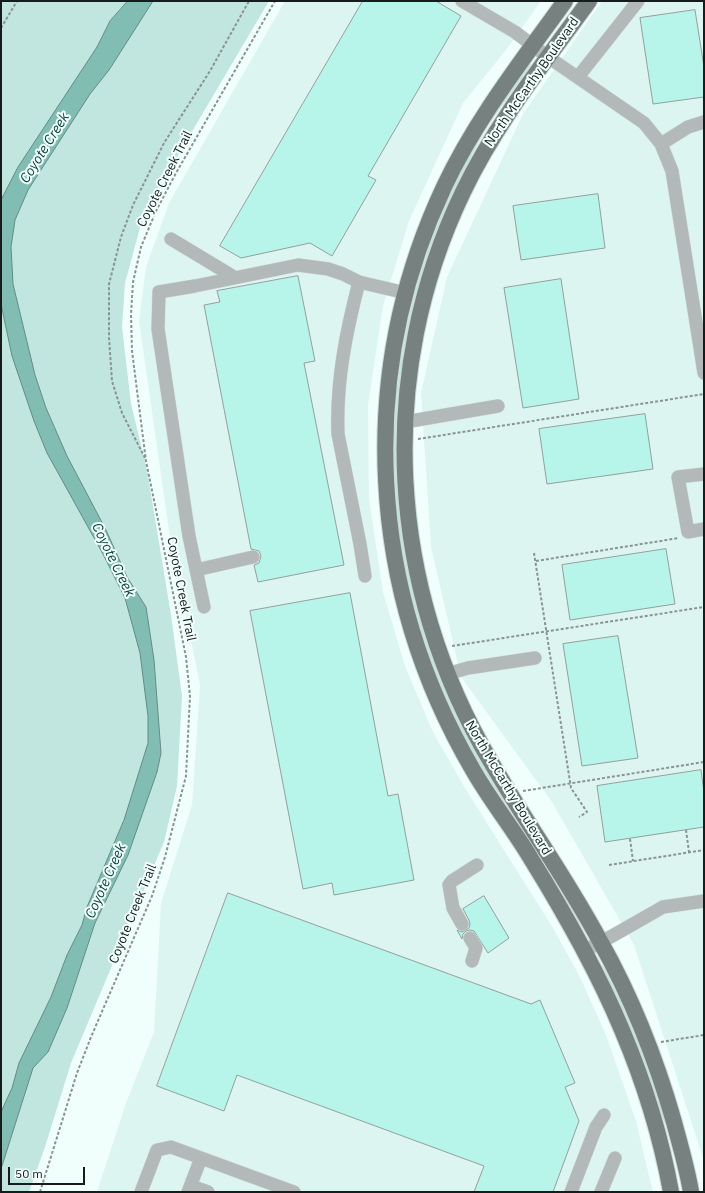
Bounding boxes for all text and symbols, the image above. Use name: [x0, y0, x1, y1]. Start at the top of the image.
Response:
street label: North McCarthy Boulevard: [481, 15, 583, 149]
water label: Coyote Creek: [17, 110, 73, 186]
street label: Coyote Creek Trail: [134, 128, 196, 230]
water label: Coyote Creek: [88, 520, 138, 600]
street label: Coyote Creek Trail: [163, 535, 199, 643]
street label: North McCarthy Boulevard: [462, 718, 554, 858]
water label: Coyote Creek: [82, 841, 130, 921]
street label: Coyote Creek Trail: [106, 862, 160, 966]
scale bar: [10, 1159, 87, 1185]
text: 50 m: [15, 1166, 43, 1181]

